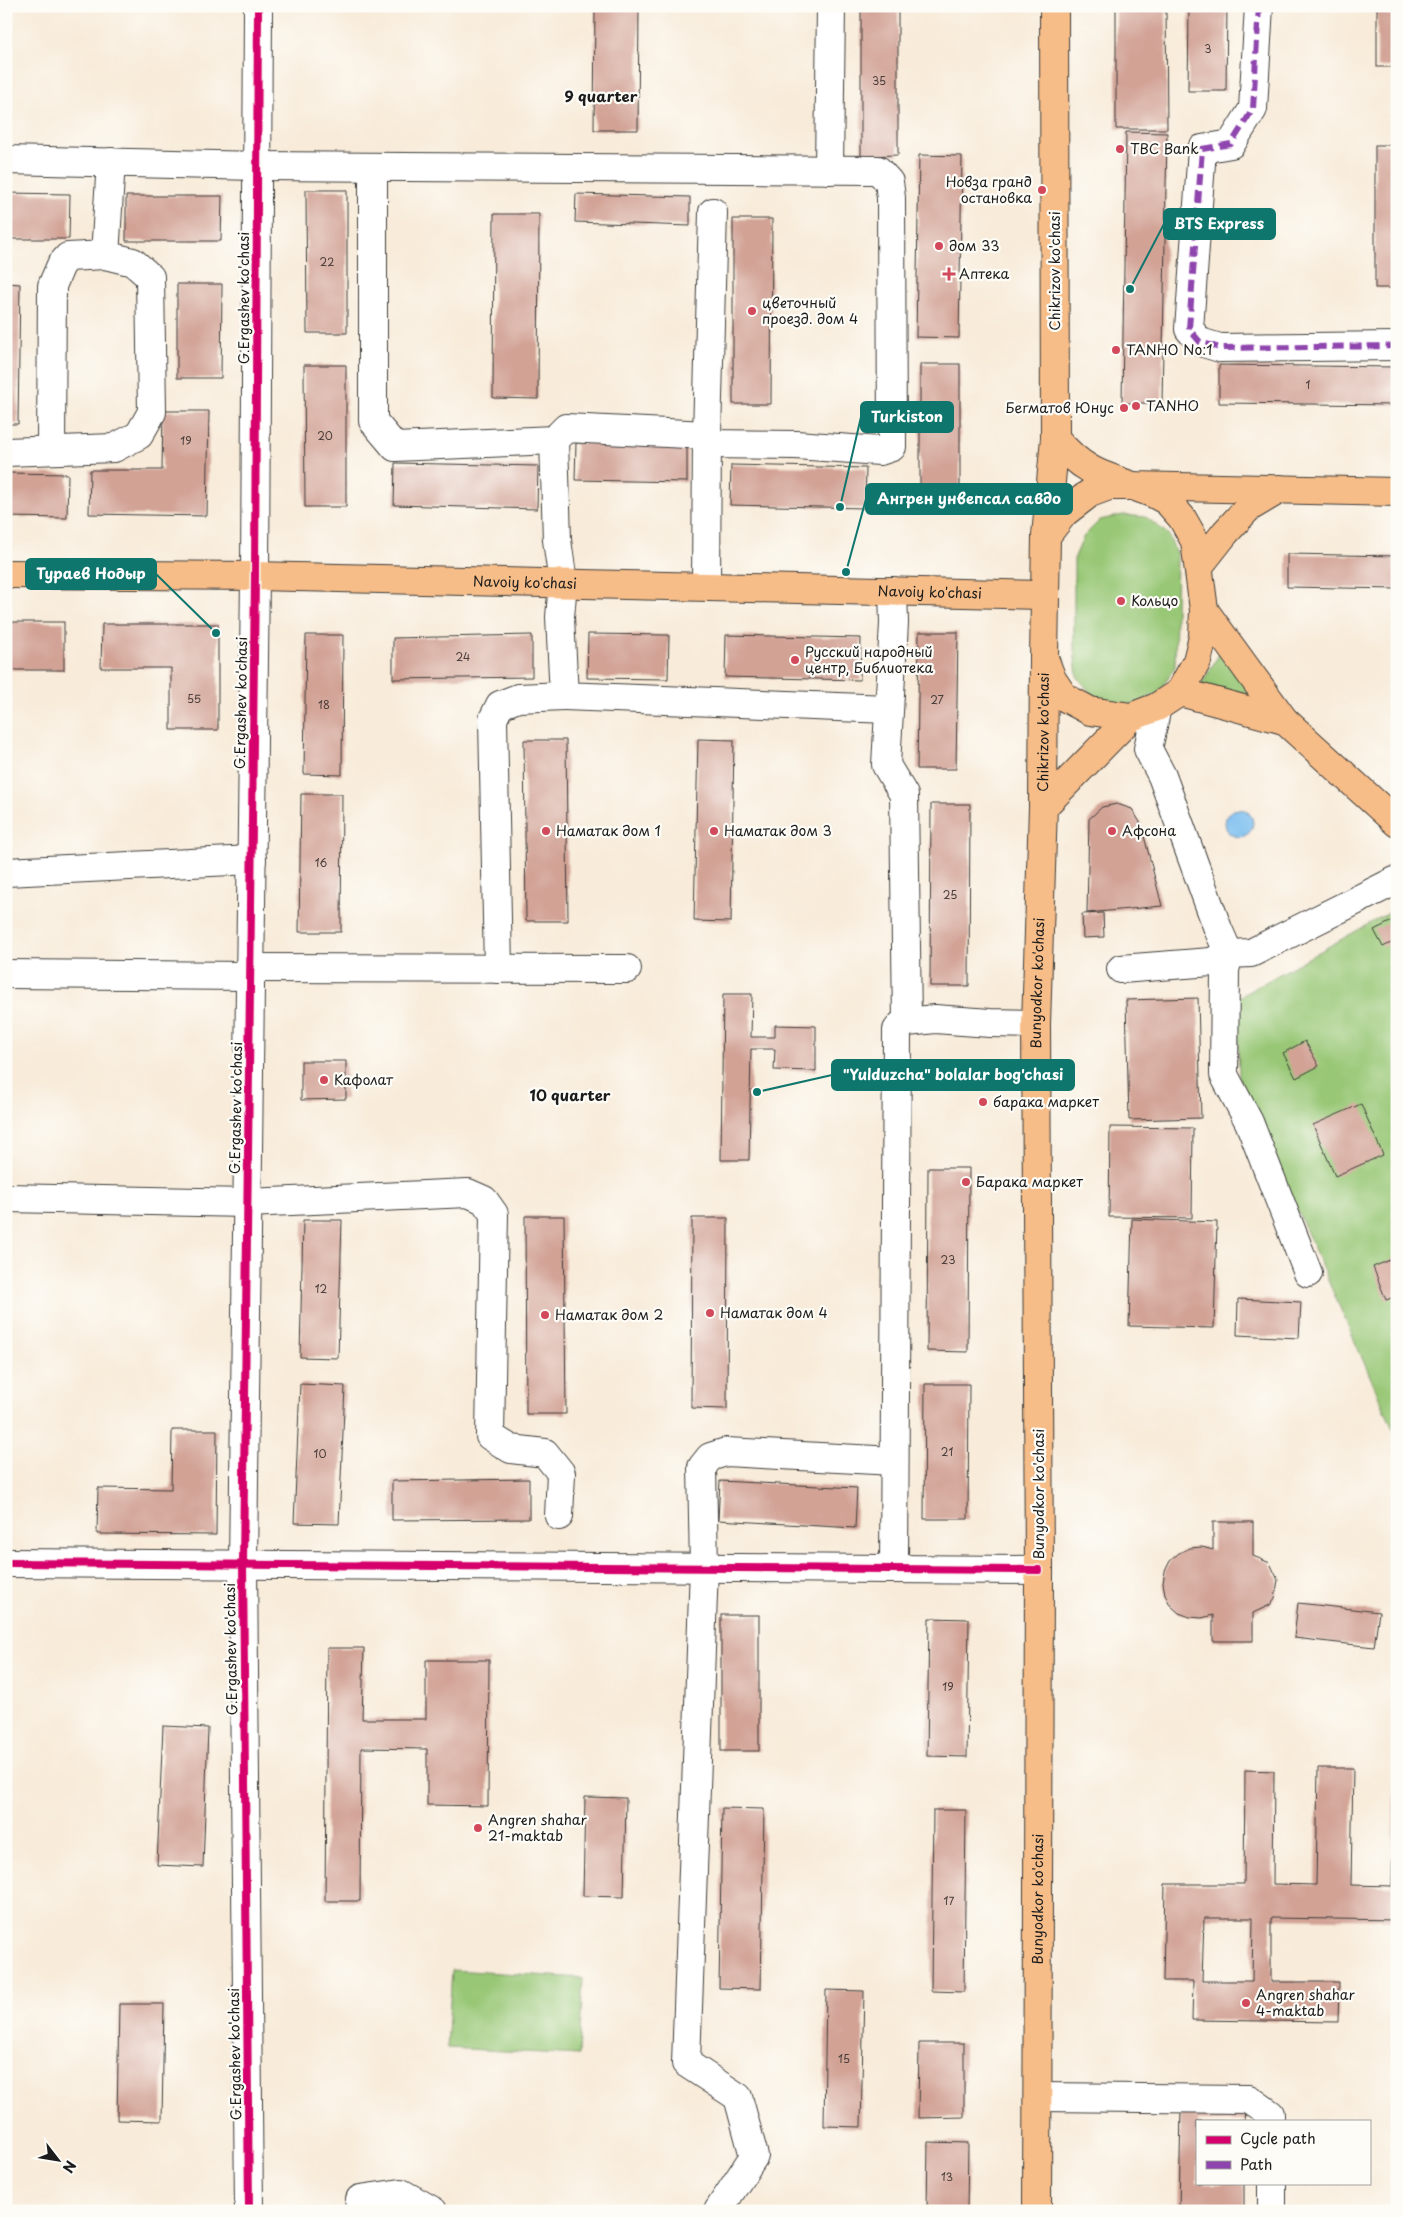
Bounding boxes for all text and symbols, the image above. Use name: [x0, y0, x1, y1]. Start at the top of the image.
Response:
house number: 3: [1204, 40, 1212, 57]
house number: 35: [872, 72, 886, 89]
district label: 9 quarter: [565, 84, 638, 107]
place label: TBC Bank: [1130, 138, 1199, 159]
marker: TBC Bank: [1114, 143, 1126, 155]
place label: Новза гранд остановка: [946, 171, 1032, 208]
marker: Новза гранд остановка: [1036, 184, 1048, 196]
callout: BTS Express: [1164, 209, 1275, 239]
street label: Chikrizov ko'chasi: [1044, 211, 1065, 331]
text: BTS Express: [1174, 211, 1264, 234]
street label: G.Ergashev ko'chasi: [233, 232, 254, 364]
place label: дом 33: [949, 235, 1000, 256]
marker: дом 33: [933, 240, 945, 252]
house number: 22: [320, 253, 334, 270]
place label: Аптека: [959, 263, 1009, 284]
marker: Аптека: [943, 268, 955, 280]
place label: цветочный проезд. дом 4: [762, 292, 858, 329]
marker: цветочный проезд. дом 4: [746, 305, 758, 317]
place label: TANHO No:1: [1126, 339, 1212, 360]
marker: TANHO No:1: [1110, 344, 1122, 356]
house number: 1: [1306, 376, 1311, 393]
place label: TANHO: [1146, 395, 1199, 416]
place label: Бегматов Юнус: [1005, 397, 1114, 418]
marker: TANHO: [1130, 400, 1142, 412]
callout: Turkiston: [861, 402, 953, 432]
marker: Бегматов Юнус: [1118, 402, 1130, 414]
text: Turkiston: [871, 404, 943, 427]
house number: 20: [317, 427, 333, 444]
house number: 19: [180, 432, 192, 449]
callout: Ангрен унвепсал савдо: [866, 484, 1072, 514]
text: Ангрен унвепсал савдо: [877, 486, 1061, 509]
callout: Тураев Нодыр: [26, 559, 156, 589]
text: Тураев Нодыр: [36, 561, 146, 584]
street label: Navoiy ko'chasi: [473, 570, 577, 594]
street label: Navoiy ko'chasi: [877, 580, 982, 604]
place label: Кольцо: [1131, 590, 1178, 611]
marker: Кольцо: [1115, 595, 1127, 607]
street label: G.Ergashev ko'chasi: [229, 637, 252, 769]
place label: Русский народный центр, Библиотека: [805, 641, 933, 678]
house number: 24: [456, 648, 470, 665]
marker: Русский народный центр, Библиотека: [789, 654, 801, 666]
street label: Chikrizov ko'chasi: [1032, 672, 1054, 792]
house number: 55: [187, 690, 201, 707]
house number: 27: [930, 691, 944, 708]
house number: 18: [318, 696, 330, 713]
place label: Наматак дом 1: [556, 820, 661, 841]
place label: Наматак дом 3: [724, 820, 832, 841]
place label: Афсона: [1122, 820, 1176, 841]
marker: Наматак дом 1: [540, 825, 552, 837]
marker: Наматак дом 3: [708, 825, 720, 837]
marker: Афсона: [1106, 825, 1118, 837]
house number: 16: [315, 854, 328, 871]
house number: 25: [943, 886, 957, 903]
street label: Bunyodkor ko'chasi: [1025, 917, 1049, 1049]
street label: G.Ergashev ko'chasi: [224, 1042, 247, 1174]
callout: "Yulduzcha" bolalar bog'chasi: [832, 1060, 1074, 1090]
text: "Yulduzcha" bolalar bog'chasi: [843, 1062, 1063, 1085]
place label: Кафолат: [334, 1069, 394, 1090]
marker: Кафолат: [318, 1074, 330, 1086]
district label: 10 quarter: [529, 1083, 611, 1106]
place label: барака маркет: [993, 1091, 1099, 1112]
marker: барака маркет: [977, 1096, 989, 1108]
place label: Барака маркет: [976, 1171, 1083, 1192]
marker: Барака маркет: [960, 1176, 972, 1188]
house number: 23: [941, 1251, 955, 1268]
house number: 12: [315, 1280, 328, 1297]
place label: Наматак дом 4: [720, 1302, 828, 1323]
place label: Наматак дом 2: [555, 1304, 663, 1325]
marker: Наматак дом 4: [704, 1307, 716, 1319]
marker: Наматак дом 2: [539, 1309, 551, 1321]
street label: Bunyodkor ko'chasi: [1028, 1429, 1049, 1559]
house number: 21: [941, 1443, 953, 1460]
house number: 10: [314, 1445, 326, 1462]
street label: G.Ergashev ko'chasi: [219, 1583, 242, 1715]
house number: 19: [942, 1678, 954, 1695]
place label: Angren shahar 21-maktab: [488, 1809, 587, 1846]
marker: Angren shahar 21-maktab: [472, 1822, 484, 1834]
street label: Bunyodkor ko'chasi: [1027, 1834, 1048, 1964]
house number: 17: [944, 1892, 955, 1909]
place label: Angren shahar 4-maktab: [1256, 1984, 1355, 2021]
street label: G.Ergashev ko'chasi: [223, 1988, 246, 2120]
marker: Angren shahar 4-maktab: [1240, 1997, 1252, 2009]
house number: 15: [838, 2050, 850, 2067]
legend: [1196, 2120, 1370, 2184]
text: Cycle path: [1240, 2126, 1316, 2149]
north arrow: [32, 2134, 82, 2184]
text: Path: [1240, 2152, 1272, 2175]
text: N: [58, 2157, 81, 2177]
house number: 13: [941, 2168, 953, 2185]

